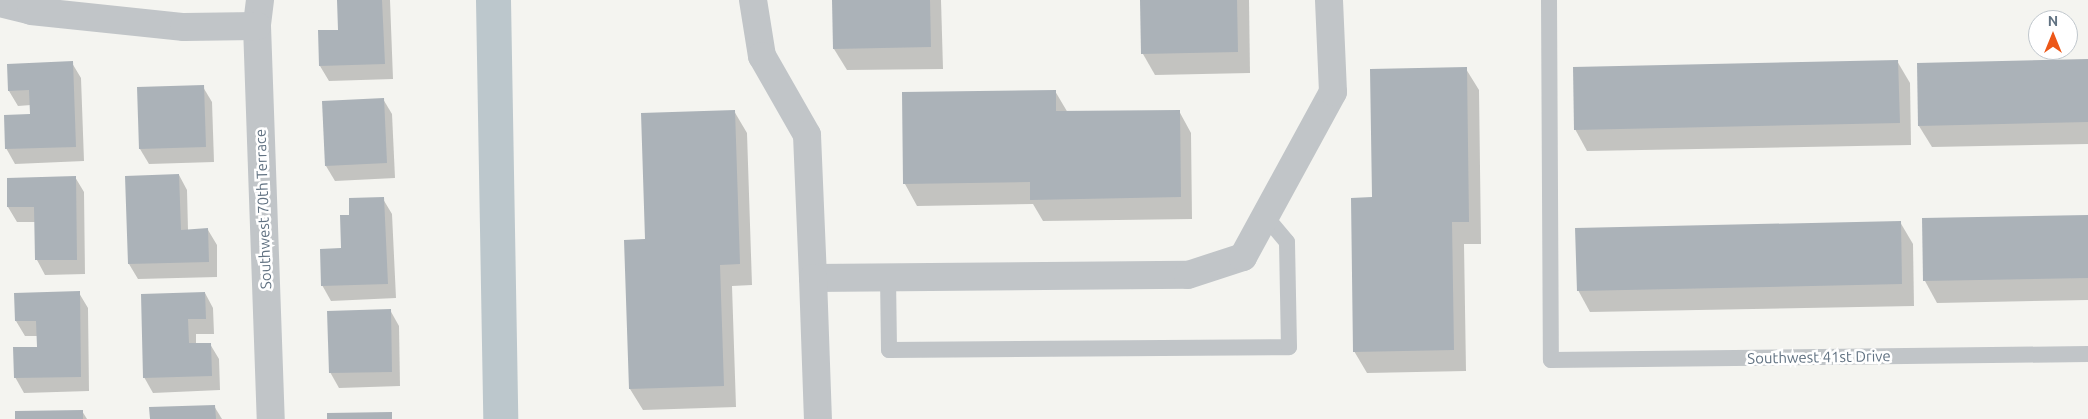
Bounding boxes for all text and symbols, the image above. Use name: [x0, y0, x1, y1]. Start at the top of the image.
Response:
north arrow: [2028, 10, 2078, 60]
text: N: [2048, 13, 2058, 29]
street label: Southwest 70th Terrace: [251, 129, 275, 289]
street label: Southwest 41st Drive: [1747, 347, 1891, 367]

